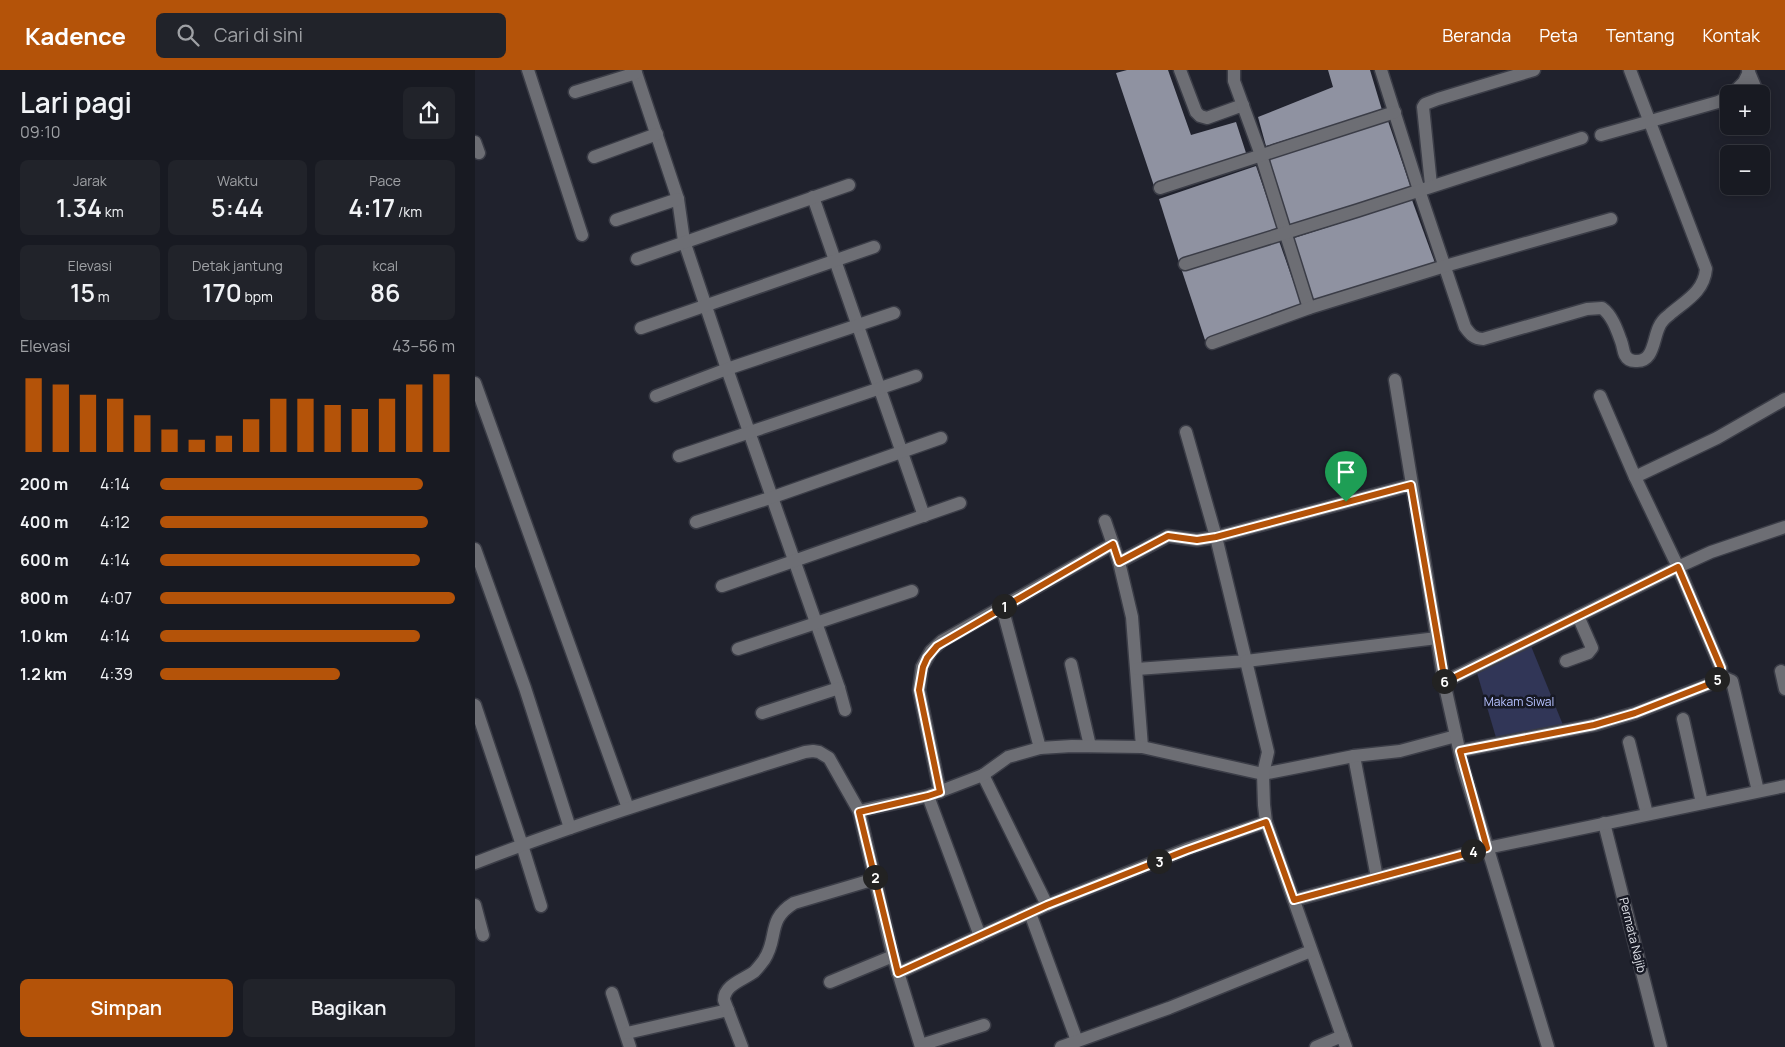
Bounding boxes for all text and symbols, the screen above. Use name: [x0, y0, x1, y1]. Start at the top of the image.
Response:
search box: [156, 13, 506, 58]
text: Kadence: [25, 19, 126, 52]
icon: search: [174, 21, 202, 49]
text: Cari di sini: [214, 22, 303, 48]
text: Beranda: [1442, 23, 1511, 47]
text: Peta: [1539, 23, 1578, 47]
text: Tentang: [1606, 23, 1675, 47]
text: Kontak: [1703, 23, 1760, 47]
text: Lari pagi: [20, 83, 132, 121]
map controls: [1720, 85, 1770, 195]
button: +: [1720, 85, 1770, 135]
button: share: [403, 87, 455, 139]
text: 09:10: [20, 121, 60, 143]
button: −: [1720, 145, 1770, 195]
text: Jarak: [73, 171, 107, 190]
text: Waktu: [217, 171, 258, 190]
text: Pace: [369, 171, 401, 190]
text: 1.34: [56, 190, 102, 225]
text: 5:44: [211, 190, 264, 225]
text: 4:17: [348, 190, 395, 225]
text: km: [102, 202, 124, 221]
text: /km: [395, 202, 422, 221]
text: Elevasi: [68, 256, 112, 275]
text: Detak jantung: [192, 256, 283, 275]
text: kcal: [372, 256, 398, 275]
text: 15: [70, 275, 95, 310]
text: 170: [202, 275, 242, 310]
text: 86: [370, 275, 400, 310]
text: m: [95, 287, 110, 306]
text: bpm: [242, 287, 273, 306]
text: Elevasi: [20, 335, 71, 357]
text: 43–56 m: [392, 335, 455, 357]
pin: [1325, 451, 1367, 502]
icon: arrive: [1332, 458, 1360, 486]
text: 200 m: [20, 473, 68, 495]
text: 4:14: [100, 473, 130, 495]
text: 400 m: [20, 511, 68, 533]
text: 4:12: [100, 511, 130, 533]
text: 600 m: [20, 549, 69, 571]
text: 4:14: [100, 549, 130, 571]
text: 800 m: [20, 587, 68, 609]
text: 4:07: [100, 587, 132, 609]
pin: 1: [991, 594, 1017, 618]
text: 1: [1001, 597, 1008, 616]
text: 1.0 km: [20, 625, 68, 647]
text: 4:14: [100, 625, 130, 647]
text: 1.2 km: [20, 663, 67, 685]
text: 4:39: [100, 663, 133, 685]
pin: 5: [1705, 666, 1729, 692]
pin: 6: [1431, 668, 1457, 694]
text: 5: [1713, 670, 1722, 689]
text: 6: [1440, 672, 1449, 691]
park label: Makam Siwal: [1484, 693, 1554, 710]
pin: 4: [1461, 838, 1485, 864]
text: 4: [1469, 842, 1478, 861]
pin: 3: [1147, 848, 1171, 874]
text: 3: [1155, 852, 1164, 871]
pin: 2: [863, 864, 887, 890]
text: 2: [871, 868, 880, 887]
street label: Permata Najib: [1615, 896, 1651, 974]
button: Simpan: [20, 979, 233, 1037]
button: Bagikan: [243, 979, 455, 1037]

